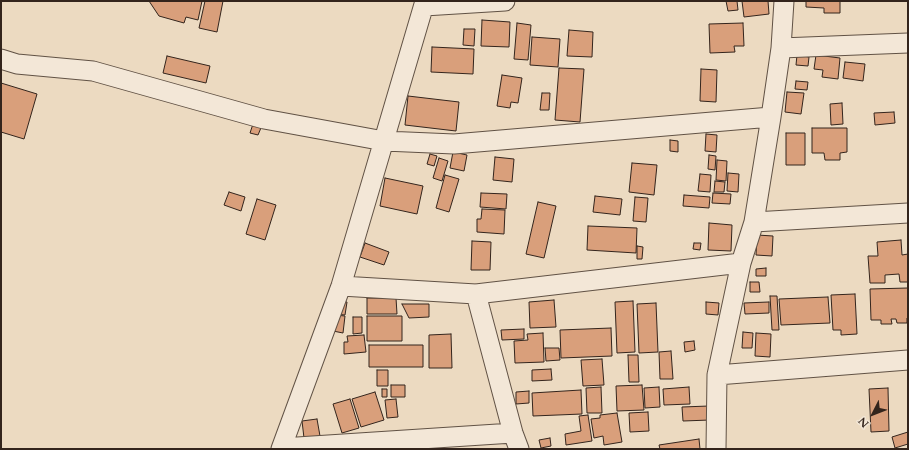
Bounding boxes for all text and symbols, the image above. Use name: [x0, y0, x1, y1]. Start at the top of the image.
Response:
north arrow: [853, 394, 893, 434]
text: N: [855, 414, 872, 431]

